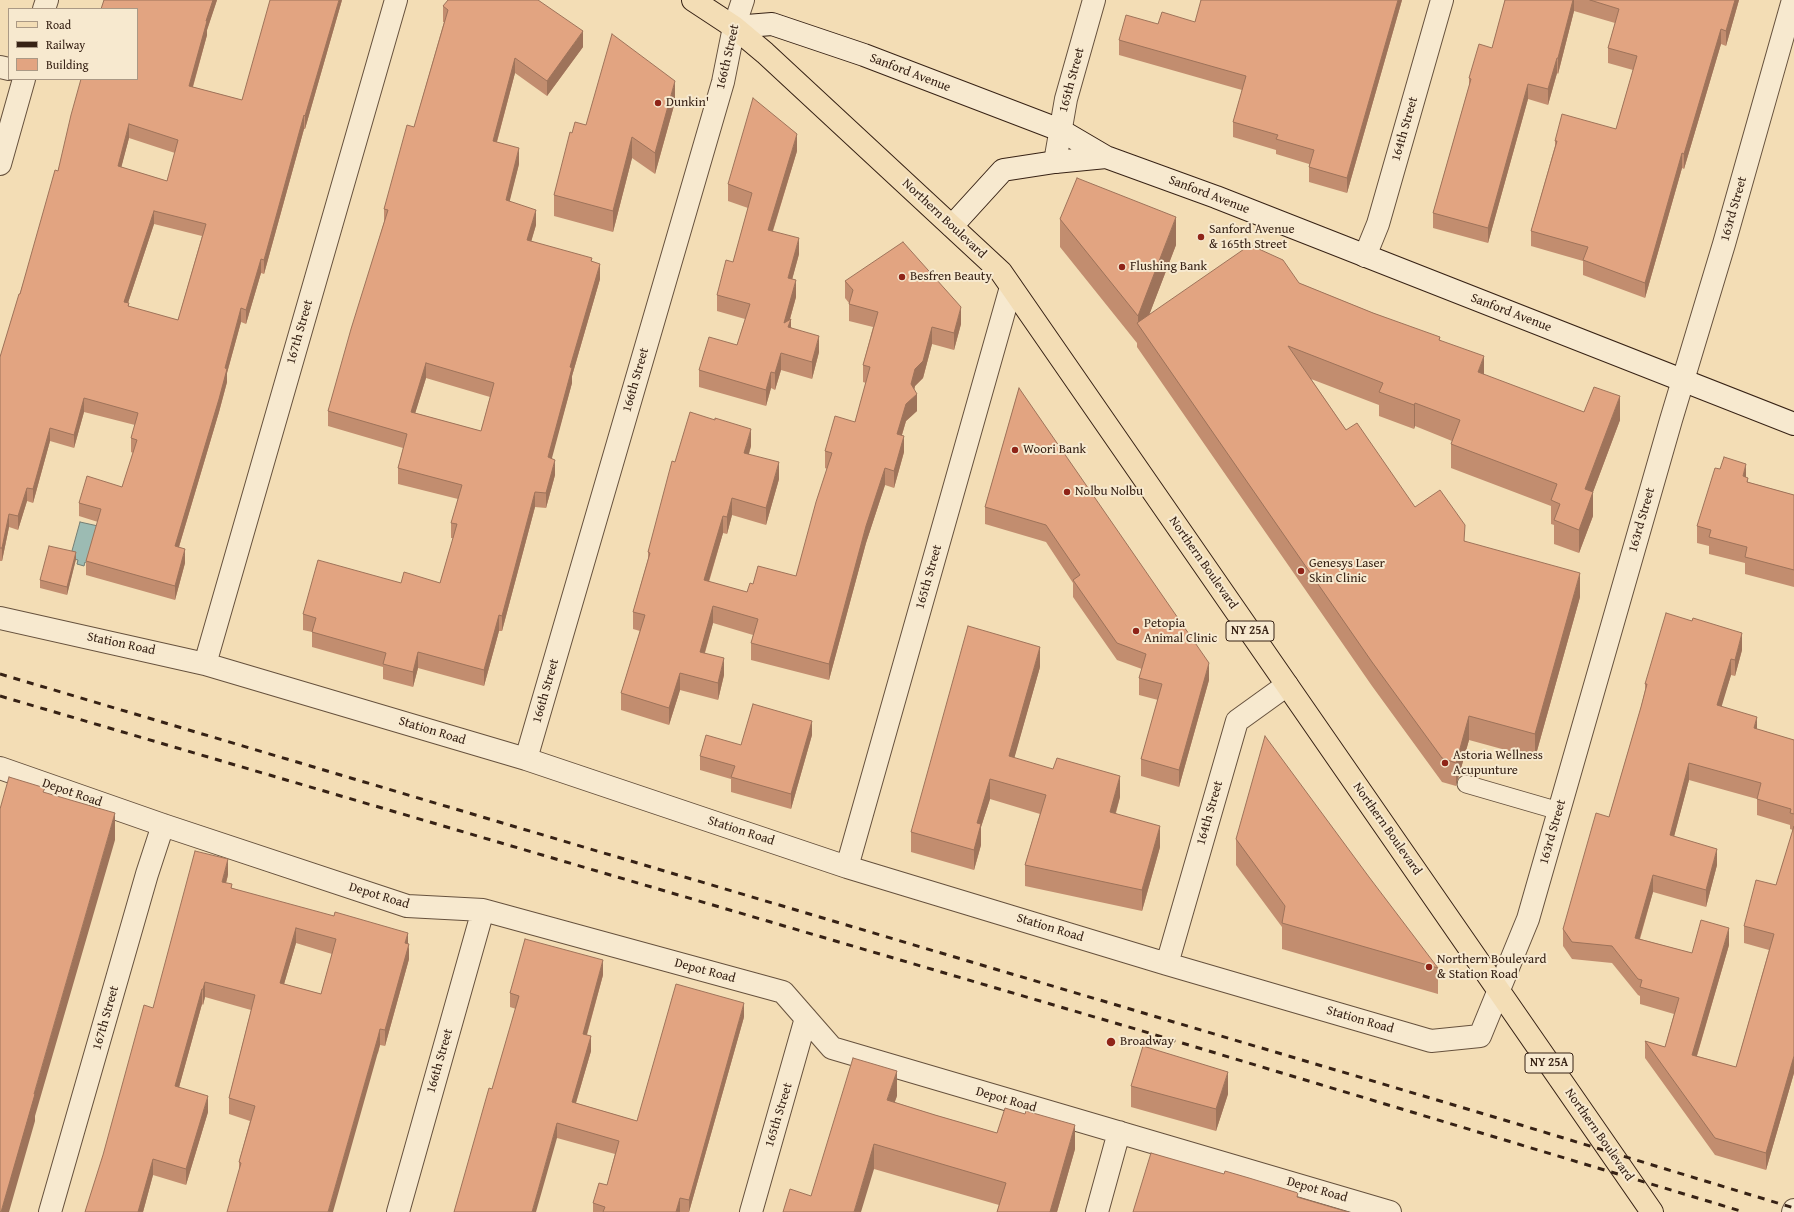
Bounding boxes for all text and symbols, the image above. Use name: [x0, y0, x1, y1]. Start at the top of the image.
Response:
legend: [8, 8, 138, 80]
text: Road: [46, 16, 71, 33]
street label: 166th Street: [713, 23, 743, 91]
text: Railway: [46, 36, 85, 53]
street label: 165th Street: [1056, 46, 1088, 114]
street label: Sanford Avenue: [867, 50, 953, 96]
text: Building: [46, 56, 89, 73]
place label: Dunkin': [666, 95, 709, 111]
street label: 164th Street: [1388, 95, 1422, 163]
marker: Dunkin': [653, 98, 663, 108]
street label: Sanford Avenue: [1166, 172, 1252, 218]
street label: 163rd Street: [1717, 175, 1751, 243]
street label: Northern Boulevard: [899, 176, 989, 262]
place label: Sanford Avenue & 165th Street: [1209, 222, 1295, 253]
marker: Sanford Avenue & 165th Street: [1196, 232, 1206, 242]
place label: Flushing Bank: [1130, 259, 1207, 275]
marker: Flushing Bank: [1117, 262, 1127, 272]
place label: Besfren Beauty: [910, 269, 992, 285]
marker: Besfren Beauty: [897, 272, 907, 282]
street label: Sanford Avenue: [1468, 290, 1554, 336]
street label: 167th Street: [283, 298, 317, 366]
street label: 166th Street: [619, 346, 653, 414]
place label: Woori Bank: [1023, 442, 1086, 458]
marker: Woori Bank: [1010, 445, 1020, 455]
place label: Nolbu Nolbu: [1075, 484, 1143, 500]
street label: 163rd Street: [1625, 486, 1659, 554]
marker: Nolbu Nolbu: [1062, 487, 1072, 497]
street label: Northern Boulevard: [1165, 514, 1241, 612]
street label: 165th Street: [912, 543, 946, 611]
place label: Genesys Laser Skin Clinic: [1309, 556, 1385, 587]
marker: Genesys Laser Skin Clinic: [1296, 566, 1306, 576]
place label: Petopia Animal Clinic: [1144, 616, 1217, 647]
road number: NY 25A: [1226, 621, 1274, 641]
marker: Petopia Animal Clinic: [1131, 626, 1141, 636]
street label: Station Road: [85, 629, 157, 659]
street label: 166th Street: [529, 657, 563, 725]
street label: Station Road: [397, 713, 467, 749]
place label: Astoria Wellness Acupunture: [1453, 748, 1543, 779]
marker: Astoria Wellness Acupunture: [1440, 758, 1450, 768]
street label: Depot Road: [40, 775, 104, 811]
street label: 164th Street: [1193, 779, 1227, 847]
street label: Northern Boulevard: [1349, 780, 1425, 878]
street label: 163rd Street: [1536, 798, 1570, 866]
street label: Station Road: [706, 813, 776, 849]
street label: Depot Road: [347, 879, 411, 913]
street label: Station Road: [1015, 910, 1085, 946]
place label: Northern Boulevard & Station Road: [1437, 952, 1546, 983]
street label: Depot Road: [673, 955, 737, 987]
marker: Northern Boulevard & Station Road: [1424, 962, 1434, 972]
street label: 167th Street: [89, 984, 123, 1052]
street label: Station Road: [1325, 1003, 1395, 1037]
street label: 166th Street: [423, 1027, 457, 1095]
place label: Broadway: [1120, 1034, 1174, 1050]
marker: Broadway: [1105, 1036, 1117, 1048]
road number: NY 25A: [1525, 1053, 1573, 1073]
street label: 165th Street: [762, 1081, 796, 1149]
street label: Depot Road: [974, 1084, 1038, 1116]
street label: Northern Boulevard: [1561, 1086, 1637, 1184]
street label: Depot Road: [1285, 1174, 1349, 1206]

